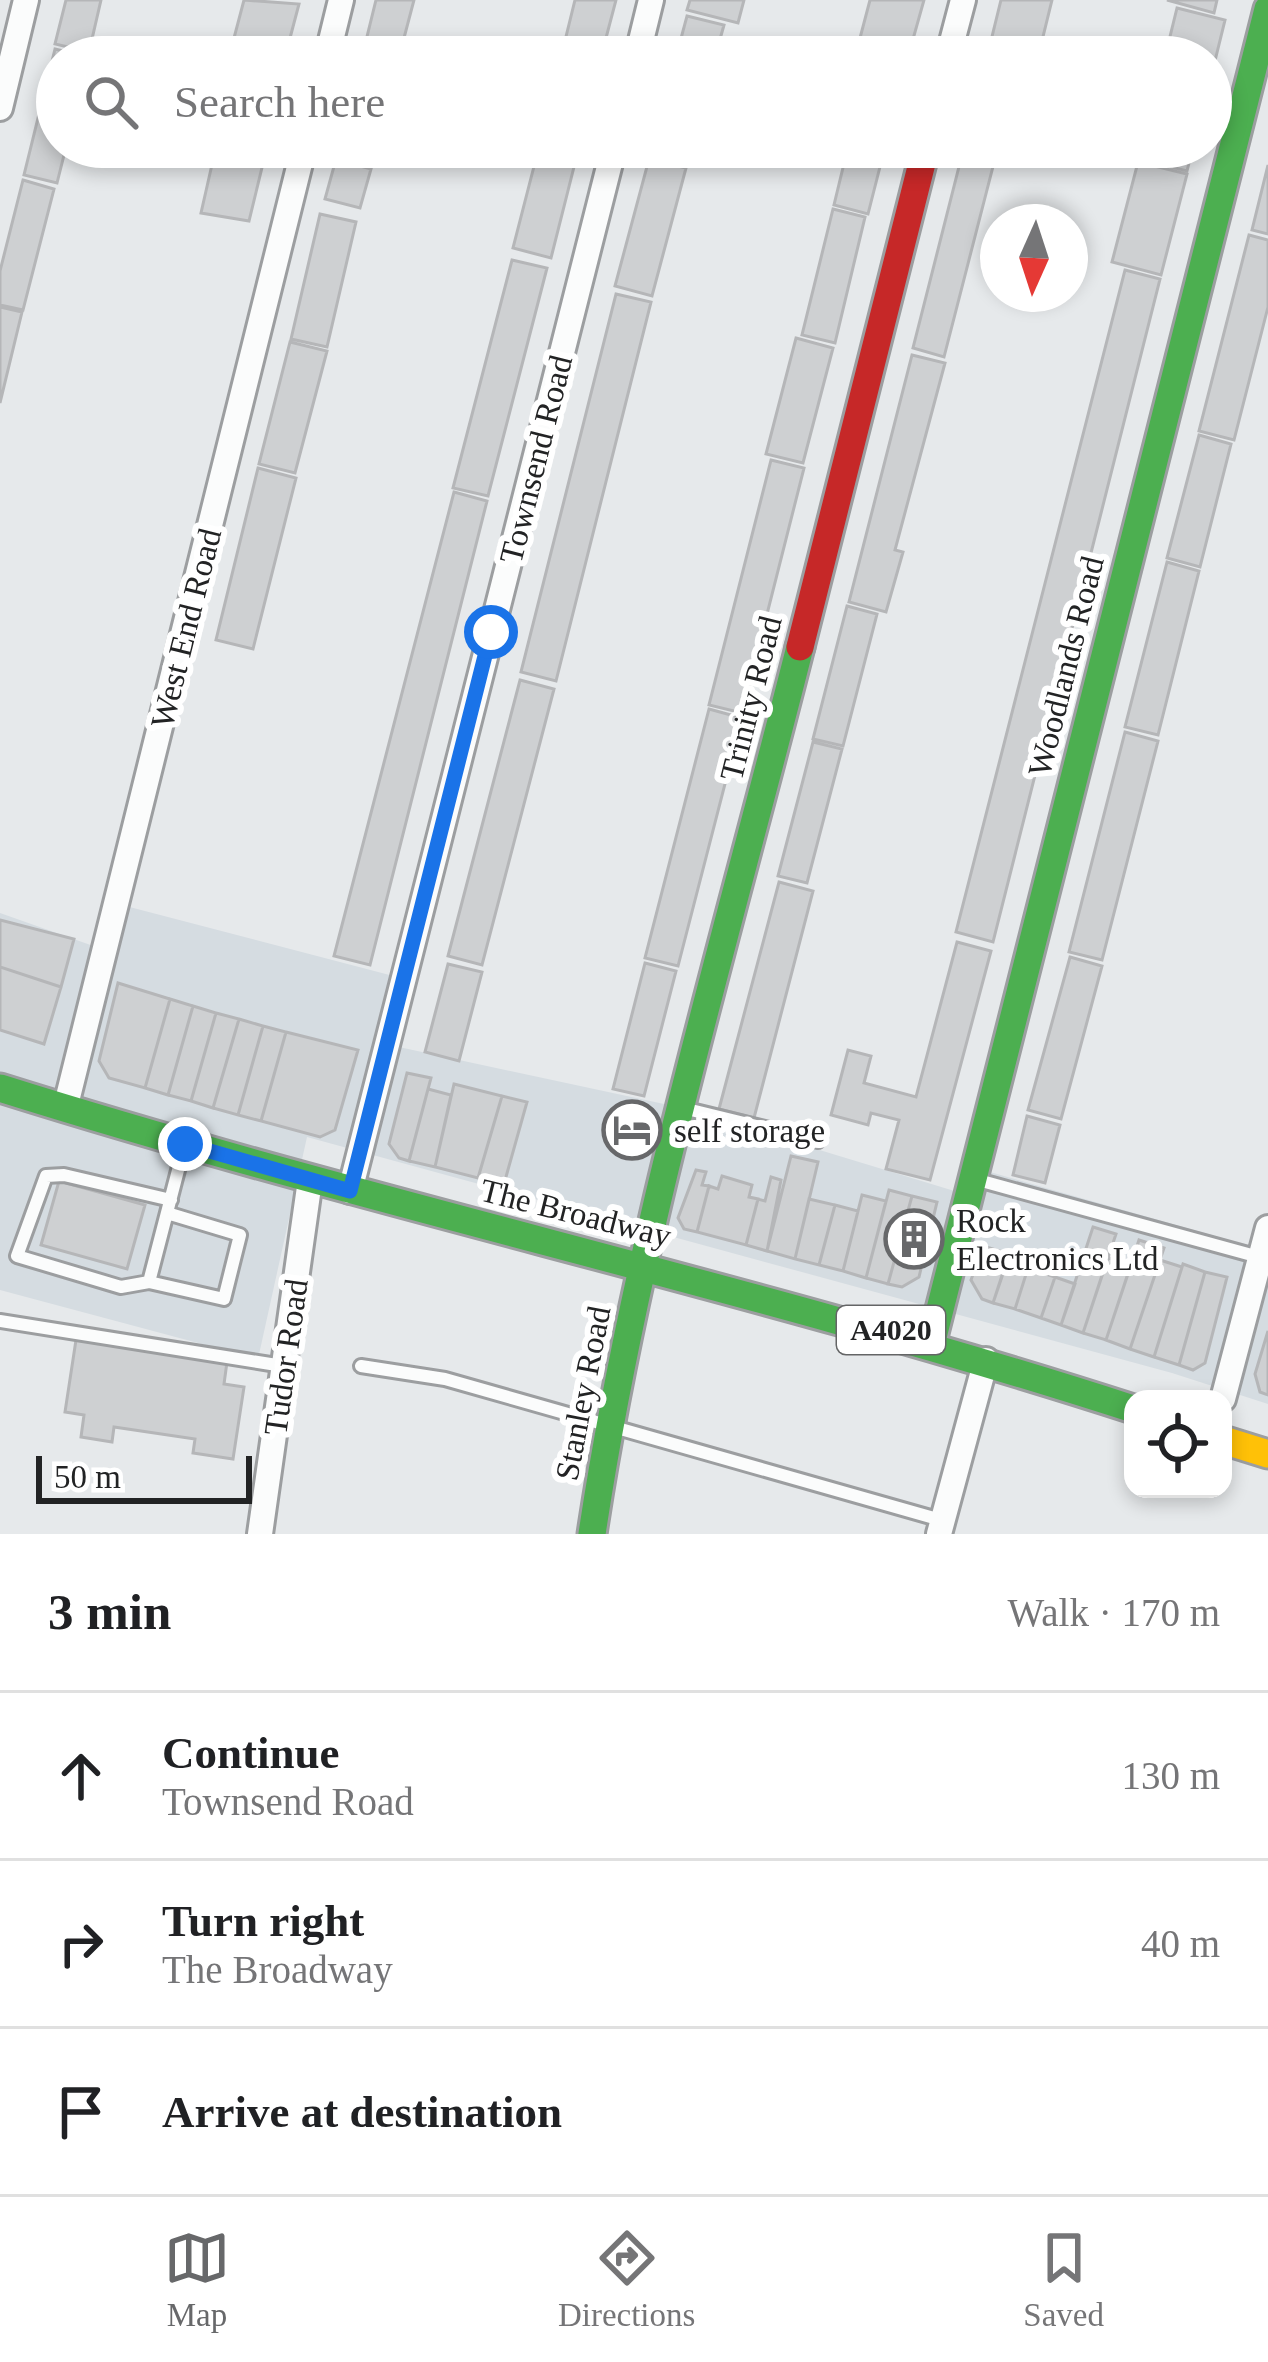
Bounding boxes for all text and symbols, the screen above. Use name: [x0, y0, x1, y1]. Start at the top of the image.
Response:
search box: [36, 36, 1232, 168]
icon: search: [78, 69, 144, 135]
text: Search here: [174, 77, 385, 127]
north arrow: [980, 204, 1088, 312]
street label: Townsend Road: [493, 351, 579, 567]
street label: West End Road: [144, 524, 228, 732]
street label: Woodlands Road: [1021, 552, 1111, 780]
route start: [464, 605, 518, 659]
street label: Trinity Road: [713, 612, 789, 784]
hotel icon: self storage: [601, 1099, 663, 1161]
place label: self storage: [674, 1113, 825, 1149]
route end: [158, 1117, 212, 1171]
street label: The Broadway: [477, 1172, 675, 1254]
place label: Rock Electronics Ltd: [956, 1203, 1159, 1277]
building icon: Rock Electronics Ltd: [883, 1208, 945, 1270]
street label: Tudor Road: [257, 1276, 315, 1438]
street label: Stanley Road: [548, 1302, 618, 1483]
road number: A4020: [837, 1306, 945, 1354]
map controls: [1124, 1390, 1232, 1498]
button: locate: [1124, 1390, 1232, 1498]
scale bar: [36, 1450, 252, 1503]
text: 50 m: [54, 1459, 121, 1495]
text: 3 min: [48, 1584, 171, 1640]
text: Walk · 170 m: [1008, 1591, 1220, 1634]
text: Continue: [162, 1728, 340, 1778]
icon: ahead: [48, 1743, 114, 1809]
text: 130 m: [1121, 1754, 1220, 1797]
text: Townsend Road: [162, 1780, 414, 1823]
text: Turn right: [162, 1896, 364, 1946]
icon: right: [48, 1911, 114, 1977]
text: 40 m: [1141, 1922, 1220, 1965]
text: The Broadway: [162, 1948, 393, 1991]
icon: arrive: [48, 2079, 114, 2145]
text: Arrive at destination: [162, 2087, 562, 2137]
tab: Map: [164, 2225, 230, 2334]
tab: Directions: [558, 2225, 695, 2334]
tab: Saved: [1023, 2225, 1104, 2334]

